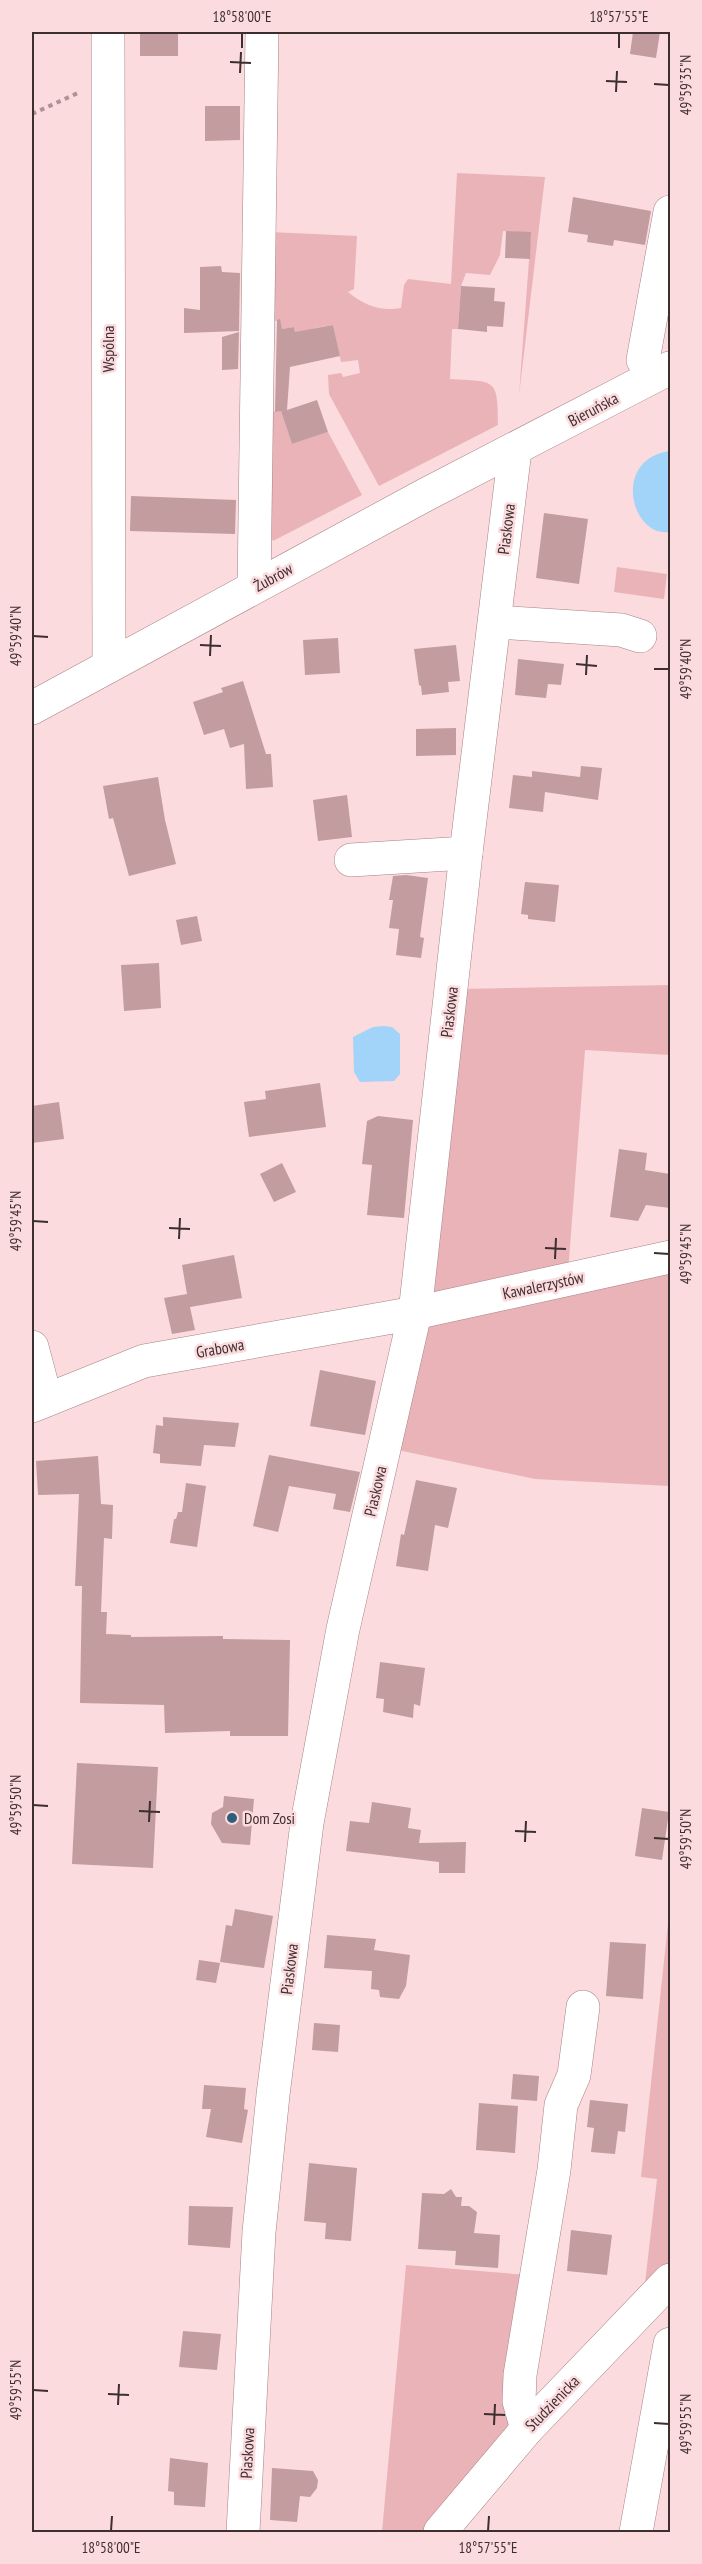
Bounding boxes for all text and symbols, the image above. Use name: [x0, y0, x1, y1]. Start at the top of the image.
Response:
text: 18°58'00"E: [212, 7, 272, 26]
text: 18°57'55"E: [589, 7, 649, 26]
text: 49°59'35"N: [676, 55, 695, 115]
street label: Wspólna: [98, 326, 118, 372]
street label: Bieruńska: [564, 387, 622, 431]
street label: Piaskowa: [493, 502, 519, 556]
street label: Żubrów: [250, 558, 296, 596]
text: 49°59'40"N: [6, 606, 25, 666]
text: 49°59'40"N: [676, 639, 695, 699]
street label: Piaskowa: [436, 985, 462, 1039]
text: 49°59'45"N: [6, 1191, 25, 1251]
text: 49°59'45"N: [676, 1224, 695, 1284]
street label: Kawalerzystów: [501, 1267, 586, 1303]
street label: Grabowa: [195, 1334, 245, 1362]
street label: Piaskowa: [360, 1464, 390, 1518]
text: 49°59'50"N: [6, 1775, 25, 1835]
place label: Dom Zosi: [244, 1808, 295, 1828]
text: 49°59'50"N: [676, 1809, 695, 1869]
marker: Dom Zosi: [225, 1811, 239, 1825]
street label: Piaskowa: [276, 1942, 302, 1996]
text: 49°59'55"N: [6, 2360, 25, 2420]
street label: Studzienicka: [521, 2371, 583, 2435]
text: 49°59'55"N: [676, 2394, 695, 2454]
street label: Piaskowa: [236, 2427, 258, 2479]
text: 18°58'00"E: [81, 2538, 141, 2557]
text: 18°57'55"E: [458, 2538, 518, 2557]

